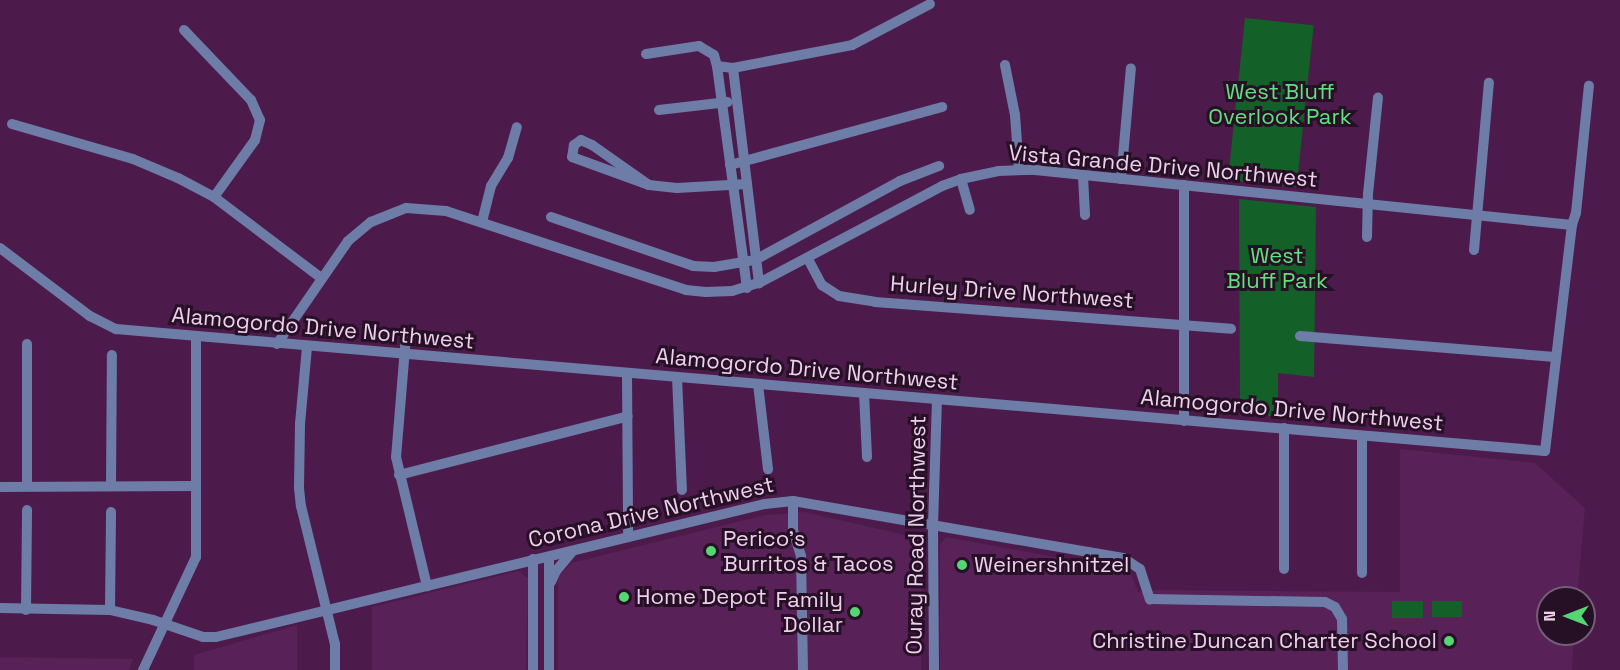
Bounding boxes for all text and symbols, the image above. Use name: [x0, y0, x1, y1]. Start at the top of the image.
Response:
park label: West Bluff Overlook Park: [1208, 78, 1352, 130]
street label: Vista Grande Drive Northwest: [1007, 139, 1319, 193]
park label: West Bluff Park: [1226, 242, 1328, 294]
street label: Hurley Drive Northwest: [889, 270, 1135, 314]
street label: Alamogordo Drive Northwest: [171, 302, 475, 354]
street label: Alamogordo Drive Northwest: [655, 343, 959, 395]
street label: Alamogordo Drive Northwest: [1140, 384, 1444, 436]
street label: Ouray Road Northwest: [901, 415, 931, 655]
street label: Corona Drive Northwest: [526, 471, 776, 553]
place label: Perico's Burritos & Tacos: [723, 525, 894, 576]
marker: Perico's Burritos & Tacos: [704, 544, 718, 558]
place label: Weinershnitzel: [974, 552, 1129, 578]
marker: Weinershnitzel: [955, 558, 969, 572]
place label: Home Depot: [636, 584, 767, 610]
place label: Family Dollar: [775, 586, 843, 638]
north arrow: [1536, 586, 1596, 646]
marker: Home Depot: [617, 590, 631, 604]
marker: Family Dollar: [848, 605, 862, 619]
text: N: [1539, 611, 1560, 621]
place label: Christine Duncan Charter School: [1092, 628, 1437, 654]
marker: Christine Duncan Charter School: [1442, 634, 1456, 648]

